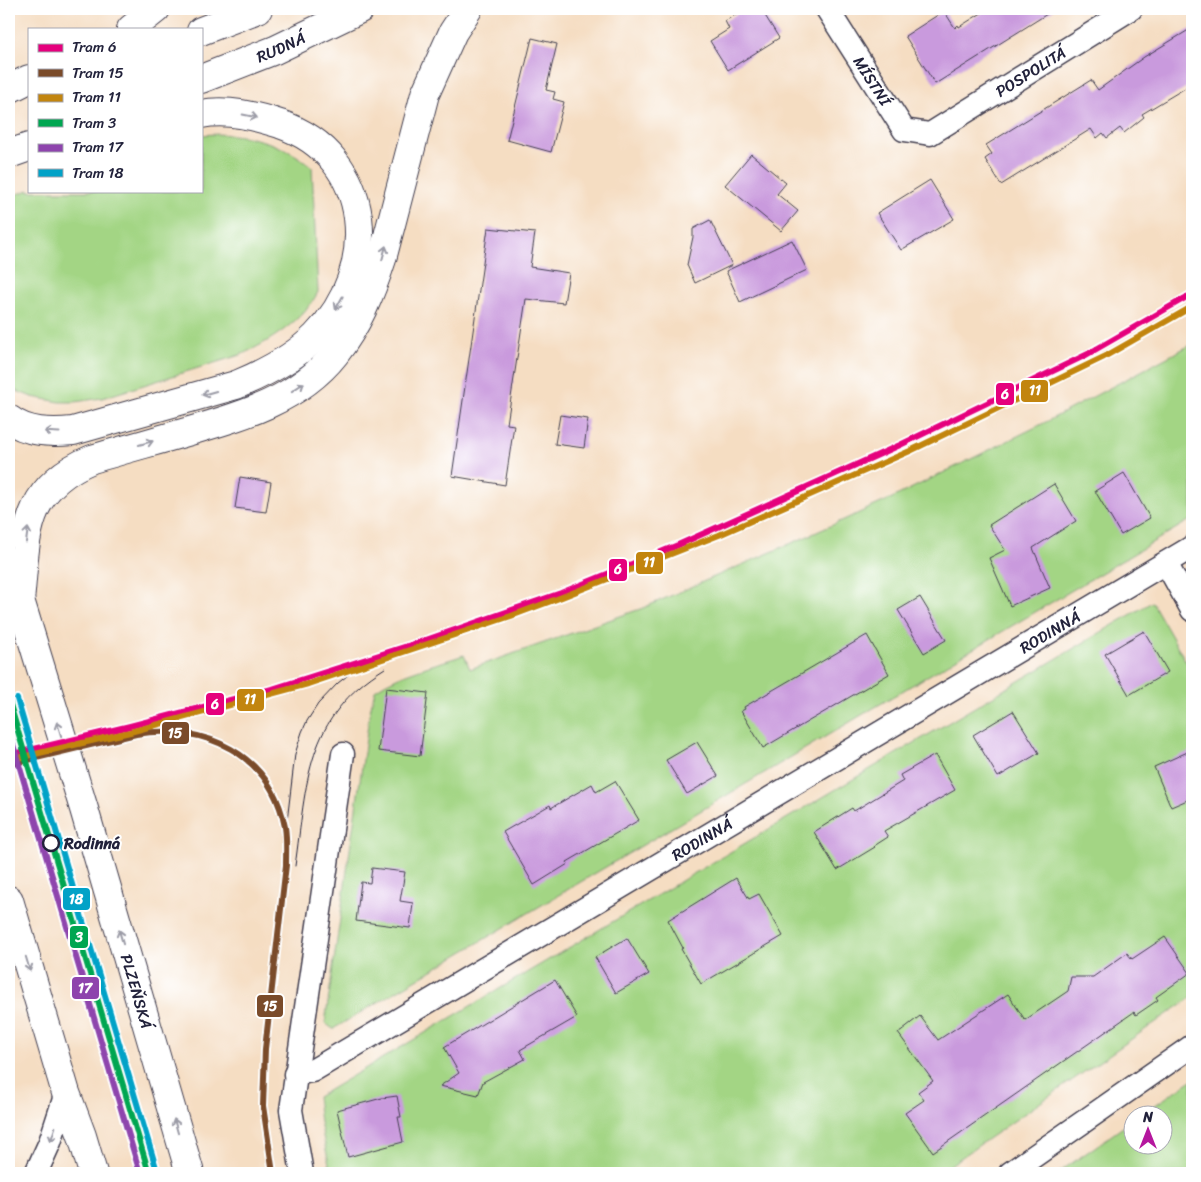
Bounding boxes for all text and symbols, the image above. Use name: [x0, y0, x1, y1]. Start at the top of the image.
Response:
street label: RUDNÁ: [252, 22, 313, 71]
legend: [28, 28, 202, 192]
text: Tram 6: [72, 34, 117, 60]
street label: POSPOLITÁ: [989, 37, 1074, 105]
street label: MÍSTNÍ: [846, 50, 900, 113]
text: Tram 15: [72, 60, 124, 86]
text: Tram 11: [72, 84, 121, 110]
text: Tram 3: [72, 110, 116, 136]
one-way arrow: [241, 112, 257, 122]
text: Tram 17: [72, 134, 125, 160]
text: Tram 18: [72, 160, 124, 186]
one-way arrow: [379, 246, 389, 262]
one-way arrow: [334, 296, 344, 311]
text: 11: [1029, 378, 1041, 403]
line badge: 11: [1020, 379, 1049, 403]
one-way arrow: [291, 382, 305, 392]
line badge: 6: [995, 382, 1015, 406]
text: 6: [1000, 382, 1009, 407]
one-way arrow: [201, 388, 217, 398]
one-way arrow: [44, 427, 60, 436]
one-way arrow: [138, 438, 154, 448]
one-way arrow: [22, 528, 32, 544]
text: 11: [643, 550, 655, 575]
line badge: 11: [635, 551, 664, 575]
text: 6: [613, 557, 622, 582]
line badge: 6: [608, 558, 628, 582]
street label: RODINNÁ: [1013, 601, 1088, 661]
text: 11: [244, 687, 256, 712]
line badge: 11: [236, 688, 265, 712]
line badge: 6: [205, 692, 225, 716]
text: 6: [210, 692, 219, 717]
one-way arrow: [54, 721, 64, 737]
line badge: 15: [161, 721, 190, 745]
text: 15: [168, 721, 183, 746]
street label: RODINNÁ: [665, 808, 740, 869]
place label: Rodinná: [63, 829, 120, 858]
marker: Rodinná: [42, 834, 60, 852]
line badge: 18: [62, 887, 91, 911]
text: 18: [69, 887, 84, 912]
line badge: 3: [69, 925, 89, 949]
text: 3: [74, 925, 83, 950]
one-way arrow: [116, 929, 126, 945]
street label: PLZEŇSKÁ: [112, 950, 162, 1034]
one-way arrow: [23, 955, 33, 971]
line badge: 17: [71, 976, 100, 1000]
text: 17: [78, 976, 93, 1001]
line badge: 15: [256, 994, 284, 1018]
text: 15: [263, 994, 278, 1019]
north arrow: [1124, 1104, 1174, 1154]
text: N: [1142, 1105, 1153, 1130]
one-way arrow: [171, 1119, 181, 1135]
one-way arrow: [48, 1125, 57, 1141]

